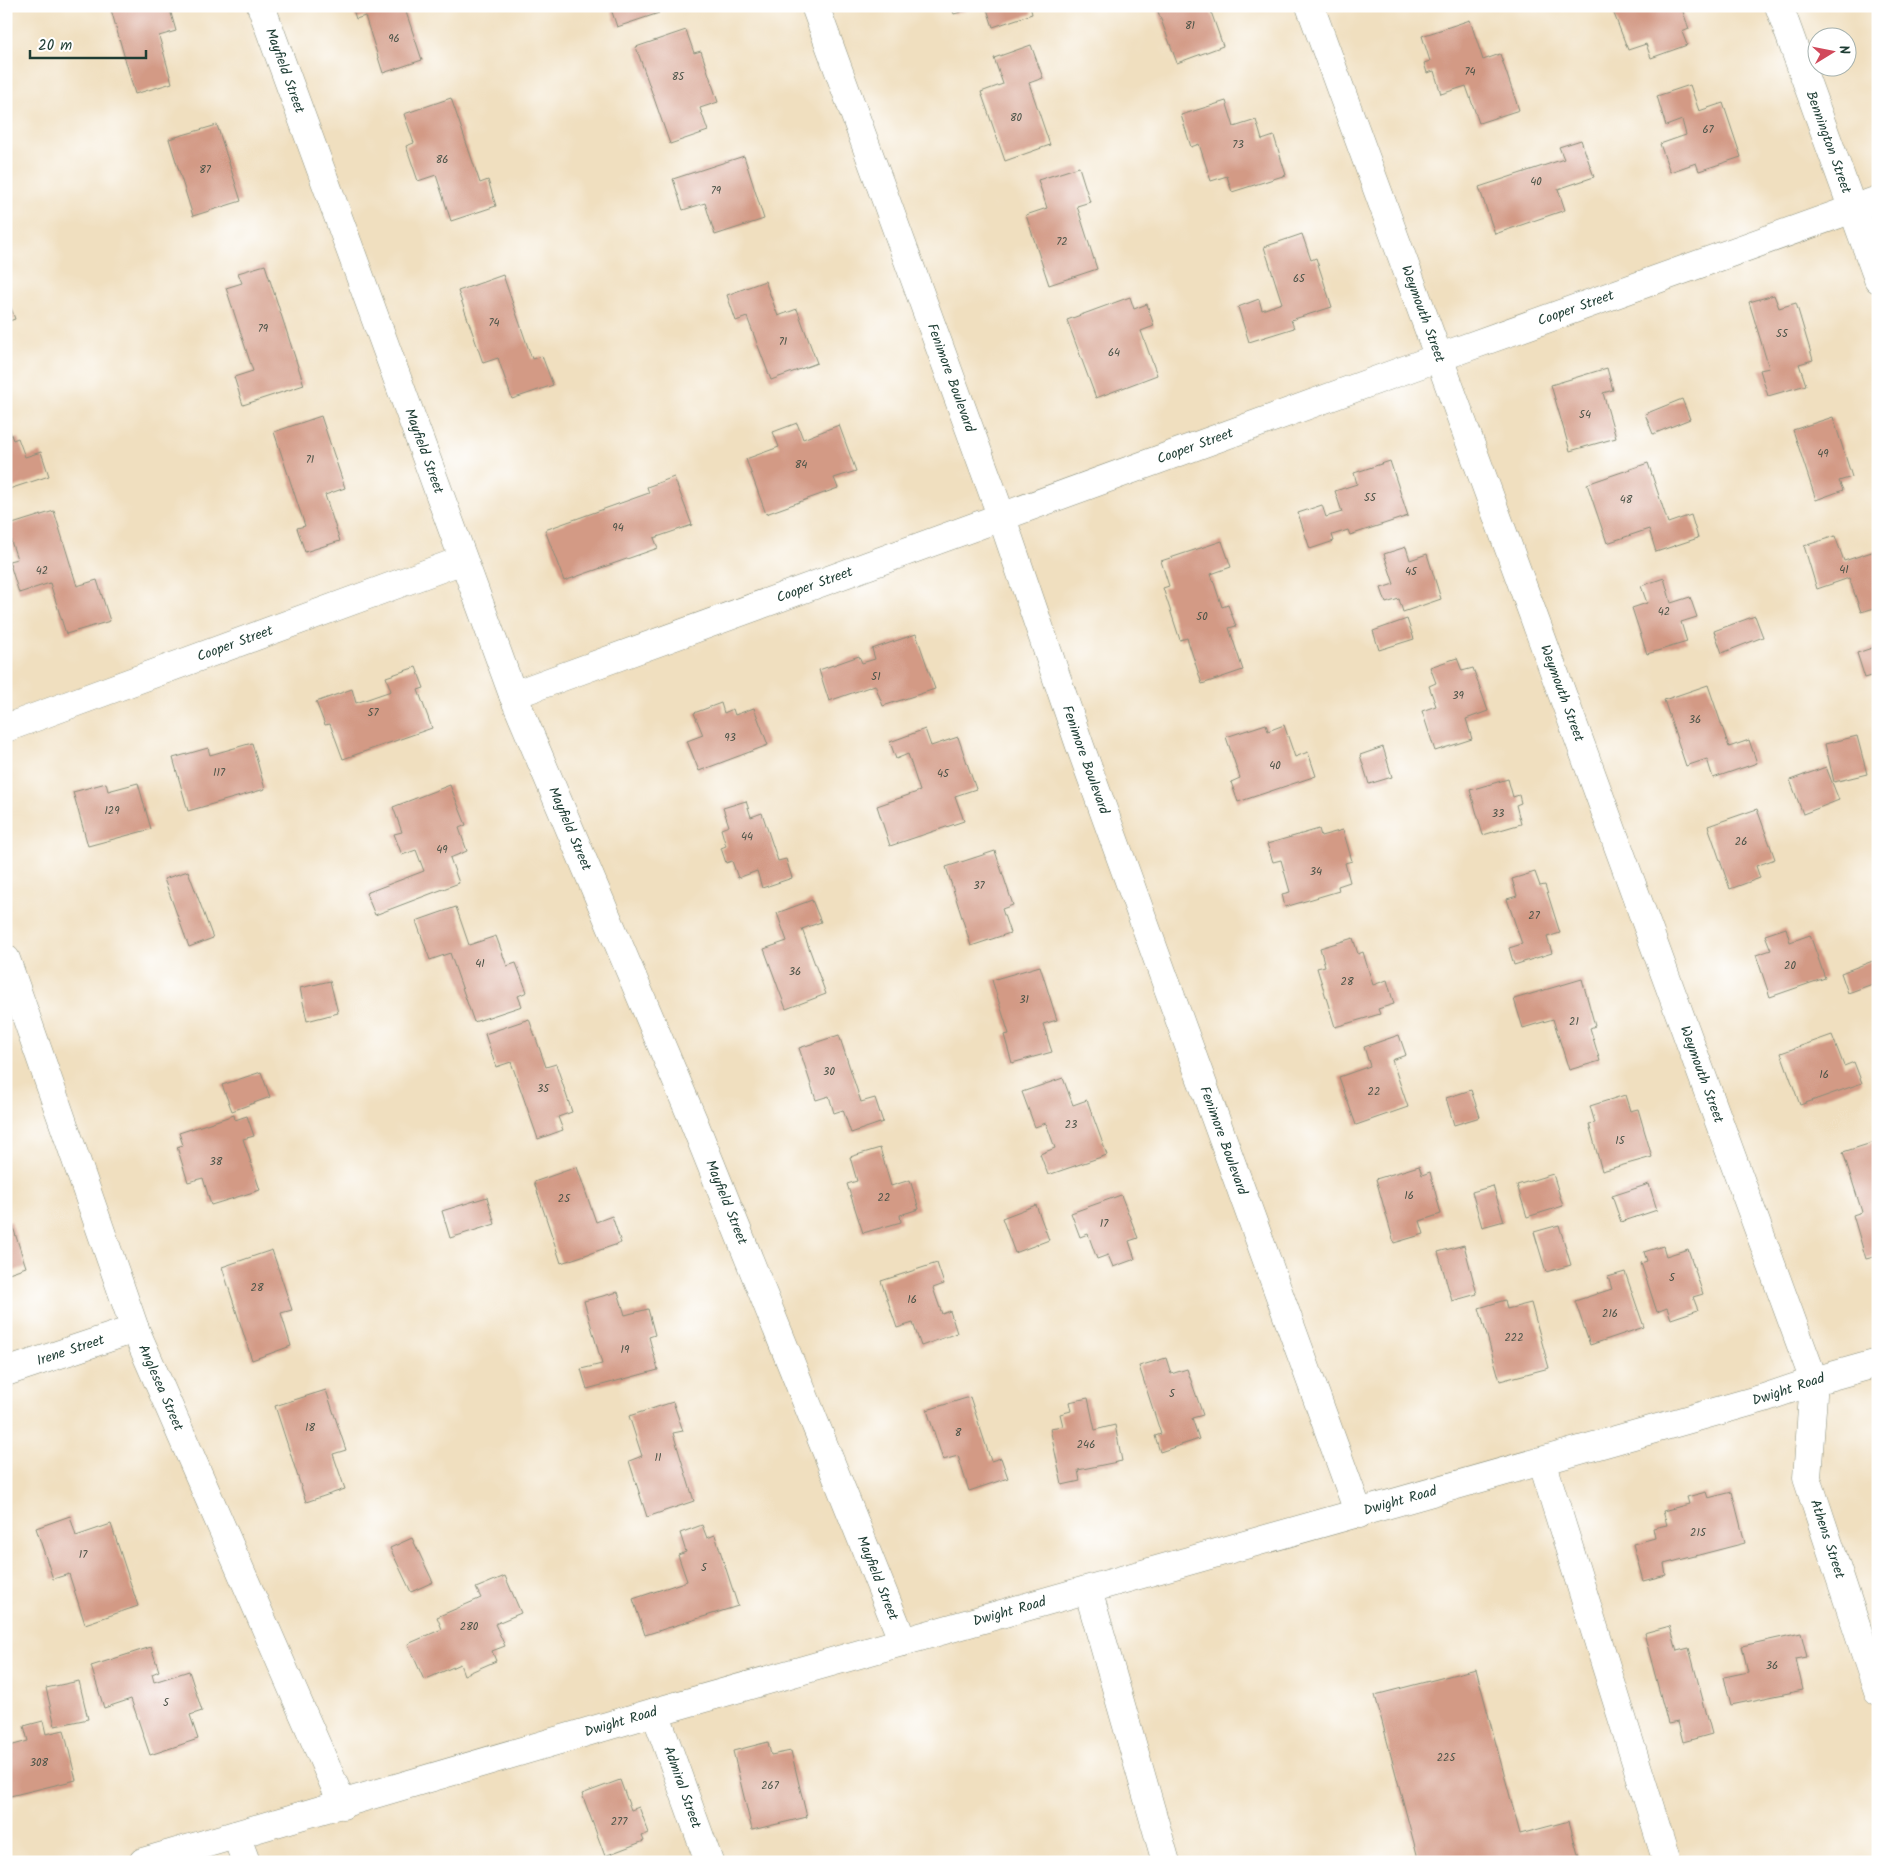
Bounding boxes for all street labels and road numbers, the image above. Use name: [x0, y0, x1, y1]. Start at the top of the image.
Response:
street label: Mayfield Street: [259, 25, 311, 117]
street label: Bennington Street: [1800, 88, 1857, 197]
street label: Weymouth Street: [1395, 262, 1451, 366]
street label: Cooper Street: [1535, 284, 1618, 332]
street label: Fenimore Boulevard: [921, 320, 981, 436]
street label: Mayfield Street: [398, 405, 450, 498]
street label: Cooper Street: [1154, 422, 1237, 470]
street label: Cooper Street: [773, 561, 856, 609]
street label: Cooper Street: [194, 620, 277, 668]
street label: Weymouth Street: [1534, 642, 1590, 746]
street label: Fenimore Boulevard: [1056, 702, 1115, 819]
street label: Mayfield Street: [542, 783, 598, 875]
street label: Weymouth Street: [1674, 1023, 1730, 1127]
street label: Fenimore Boulevard: [1194, 1083, 1254, 1199]
street label: Mayfield Street: [699, 1157, 753, 1249]
street label: Irene Street: [34, 1329, 108, 1372]
street label: Anglesea Street: [132, 1341, 190, 1435]
street label: Dwight Road: [1750, 1367, 1828, 1412]
street label: Dwight Road: [1361, 1480, 1440, 1522]
street label: Athens Street: [1804, 1496, 1851, 1582]
street label: Mayfield Street: [850, 1532, 904, 1624]
street label: Dwight Road: [970, 1591, 1050, 1632]
street label: Dwight Road: [582, 1701, 661, 1743]
street label: Admiral Street: [657, 1743, 707, 1832]

